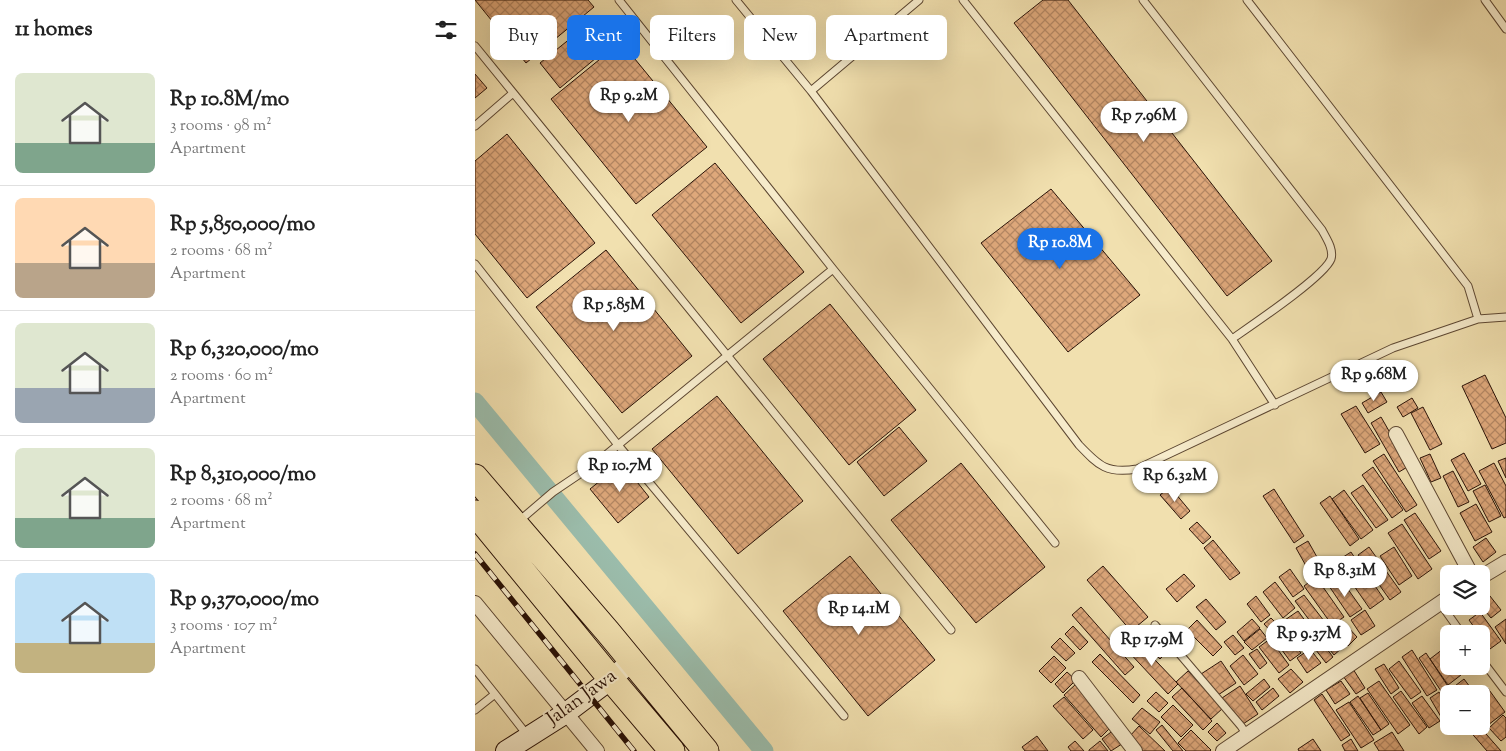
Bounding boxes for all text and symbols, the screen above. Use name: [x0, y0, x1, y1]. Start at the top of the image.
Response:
text: 11 homes: [15, 15, 93, 45]
chip: Buy: [490, 15, 557, 60]
chip: Rent: [567, 15, 640, 60]
chip: Filters: [650, 15, 734, 60]
chip: New: [744, 15, 816, 60]
chip: Apartment: [826, 15, 947, 60]
icon: filters: [432, 16, 460, 44]
pin: Rp 9.2M: [583, 80, 675, 123]
text: Rp 10.8M/mo: [170, 85, 289, 115]
text: Rp 9.2M: [600, 85, 658, 108]
icon: home: [55, 93, 115, 153]
pin: Rp 7.96M: [1092, 100, 1196, 143]
text: Rp 7.96M: [1111, 105, 1177, 128]
text: 3 rooms · 98 m²: [170, 115, 272, 138]
text: Apartment: [170, 138, 246, 161]
text: Rp 5,850,000/mo: [170, 210, 315, 240]
icon: home: [55, 218, 115, 278]
pin: Rp 10.8M: [1008, 228, 1112, 270]
text: Rp 10.8M: [1028, 232, 1092, 255]
text: 2 rooms · 68 m²: [170, 240, 273, 263]
text: Apartment: [170, 263, 246, 286]
pin: Rp 5.85M: [562, 290, 666, 332]
text: Rp 5.85M: [583, 294, 645, 317]
text: Rp 6,320,000/mo: [170, 335, 319, 365]
icon: home: [55, 343, 115, 403]
pin: Rp 9.68M: [1322, 360, 1426, 402]
text: Rp 9.68M: [1341, 364, 1407, 387]
text: 2 rooms · 60 m²: [170, 365, 273, 388]
text: Apartment: [170, 388, 246, 411]
pin: Rp 10.7M: [568, 450, 672, 493]
text: Rp 10.7M: [588, 455, 652, 478]
text: Rp 8,310,000/mo: [170, 460, 316, 490]
pin: Rp 6.32M: [1123, 460, 1227, 503]
text: Rp 6.32M: [1143, 465, 1207, 488]
icon: home: [55, 468, 115, 528]
text: 2 rooms · 68 m²: [170, 490, 273, 513]
text: Apartment: [170, 513, 246, 536]
pin: Rp 8.31M: [1293, 556, 1397, 598]
text: Rp 8.31M: [1314, 560, 1376, 583]
map controls: [1440, 565, 1490, 735]
button: layers: [1440, 565, 1490, 615]
text: Rp 9,370,000/mo: [170, 585, 319, 615]
icon: home: [55, 593, 115, 653]
pin: Rp 14.1M: [807, 594, 911, 636]
text: Rp 14.1M: [828, 598, 890, 621]
text: 3 rooms · 107 m²: [170, 615, 278, 638]
pin: Rp 9.37M: [1257, 618, 1361, 661]
text: Rp 9.37M: [1277, 623, 1341, 646]
pin: Rp 17.9M: [1100, 624, 1204, 667]
button: +: [1440, 625, 1490, 675]
text: Rp 17.9M: [1121, 629, 1183, 652]
text: Apartment: [170, 638, 246, 661]
street label: Jalan Jawa: [541, 663, 623, 733]
button: −: [1440, 685, 1490, 735]

